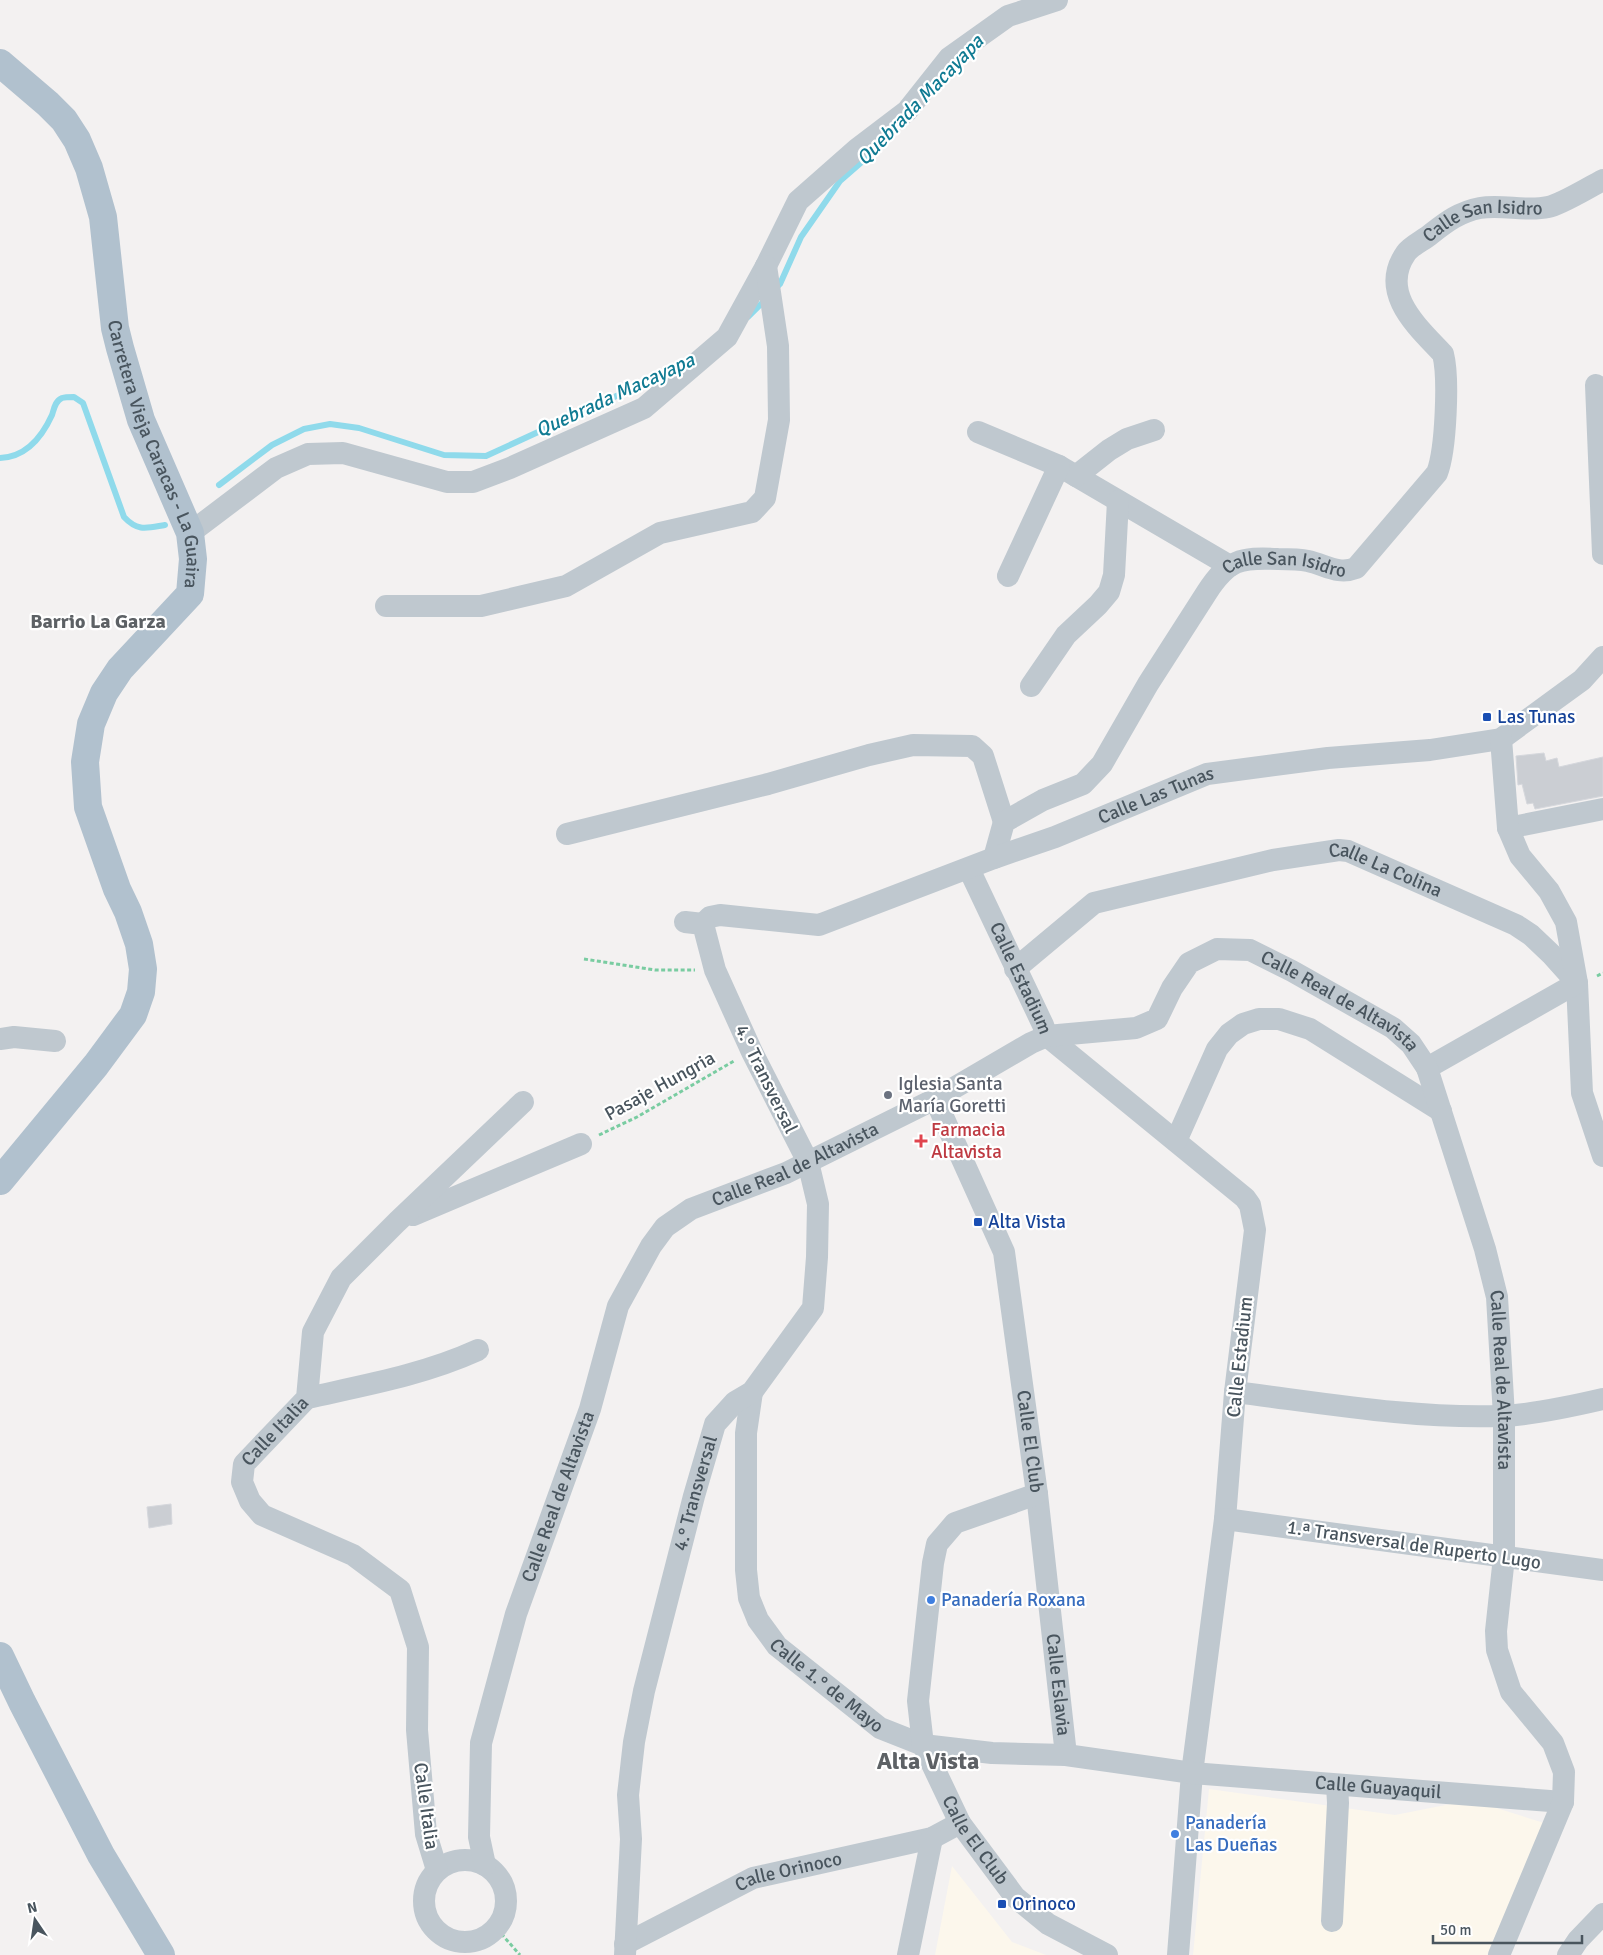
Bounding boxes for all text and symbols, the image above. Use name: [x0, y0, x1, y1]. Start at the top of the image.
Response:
water label: Quebrada Macayapa: [851, 29, 989, 171]
street label: Calle San Isidro: [1418, 195, 1543, 248]
street label: Carretera Vieja Caracas - La Guaira: [102, 319, 205, 590]
water label: Quebrada Macayapa: [532, 347, 699, 443]
street label: Calle San Isidro: [1217, 546, 1347, 583]
district label: Barrio La Garza: [30, 609, 166, 634]
place label: Las Tunas: [1497, 705, 1575, 729]
marker: Las Tunas: [1481, 711, 1493, 723]
street label: Calle Las Tunas: [1094, 761, 1215, 830]
street label: Calle La Colina: [1327, 838, 1446, 903]
street label: Calle Estadium: [984, 918, 1057, 1038]
street label: Calle Real de Altavista: [1257, 945, 1425, 1056]
street label: 4.° Transversal: [729, 1020, 803, 1138]
street label: Pasaje Hungria: [601, 1046, 719, 1126]
place label: Iglesia Santa María Goretti: [898, 1072, 1006, 1118]
marker: Iglesia Santa María Goretti: [882, 1089, 894, 1101]
street label: Calle Real de Altavista: [708, 1117, 883, 1212]
place label: Farmacia Altavista: [931, 1118, 1006, 1164]
marker: Farmacia Altavista: [915, 1135, 927, 1147]
place label: Alta Vista: [988, 1210, 1066, 1234]
marker: Alta Vista: [972, 1216, 984, 1228]
street label: Calle Real de Altavista: [1484, 1287, 1516, 1470]
street label: Calle Estadium: [1222, 1295, 1258, 1419]
street label: Calle El Club: [1011, 1389, 1049, 1494]
street label: Calle Italia: [236, 1391, 314, 1471]
street label: Calle Real de Altavista: [516, 1408, 600, 1586]
street label: 4.° Transversal: [668, 1433, 723, 1553]
street label: 1.ª Transversal de Ruperto Lugo: [1286, 1515, 1543, 1575]
place label: Panadería Roxana: [941, 1588, 1086, 1612]
marker: Panadería Roxana: [925, 1594, 937, 1606]
street label: Calle Eslavia: [1041, 1632, 1076, 1737]
street label: Calle 1.° de Mayo: [764, 1634, 889, 1738]
district label: Alta Vista: [877, 1746, 979, 1776]
street label: Calle Italia: [408, 1761, 444, 1851]
street label: Calle Guayaquil: [1314, 1771, 1442, 1804]
street label: Calle El Club: [937, 1792, 1014, 1890]
place label: Panadería Las Dueñas: [1185, 1811, 1277, 1857]
marker: Panadería Las Dueñas: [1169, 1828, 1181, 1840]
street label: Calle Orinoco: [731, 1846, 844, 1897]
place label: Orinoco: [1012, 1892, 1076, 1916]
north arrow: [10, 1895, 60, 1945]
text: N: [26, 1898, 39, 1917]
marker: Orinoco: [996, 1898, 1008, 1910]
scale bar: [1433, 1912, 1582, 1944]
text: 50 m: [1440, 1921, 1471, 1939]

